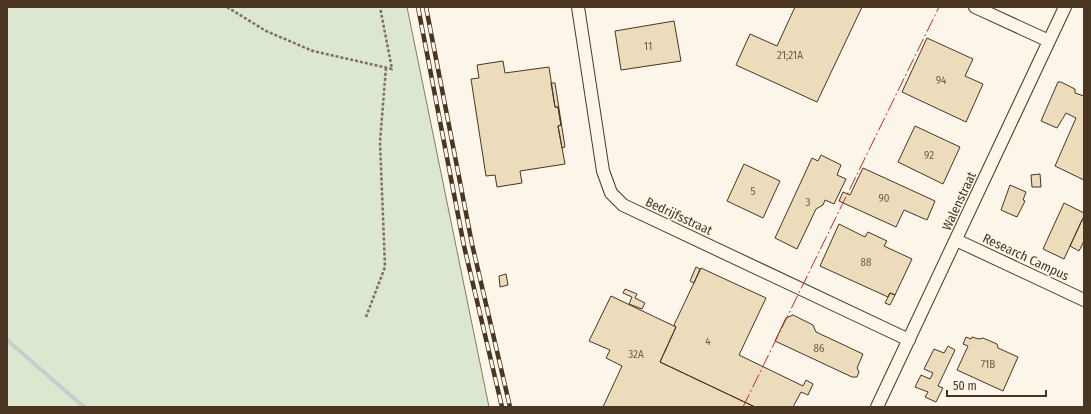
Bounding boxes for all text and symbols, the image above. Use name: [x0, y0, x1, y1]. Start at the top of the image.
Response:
house number: 11: [644, 40, 652, 53]
house number: 21;21A: [777, 49, 803, 62]
house number: 94: [936, 74, 947, 87]
house number: 92: [924, 149, 934, 162]
street label: Walenstraat: [939, 169, 979, 233]
house number: 5: [750, 185, 756, 198]
house number: 90: [878, 192, 890, 205]
street label: Bedrijfsstraat: [643, 194, 715, 238]
house number: 3: [806, 196, 811, 209]
street label: Research Campus: [981, 230, 1072, 284]
house number: 88: [861, 256, 872, 269]
house number: 4: [705, 335, 711, 348]
house number: 86: [814, 342, 825, 355]
house number: 32A: [628, 348, 644, 361]
house number: 71B: [981, 358, 995, 371]
scale bar: [947, 372, 1046, 398]
text: 50 m: [953, 379, 977, 393]

